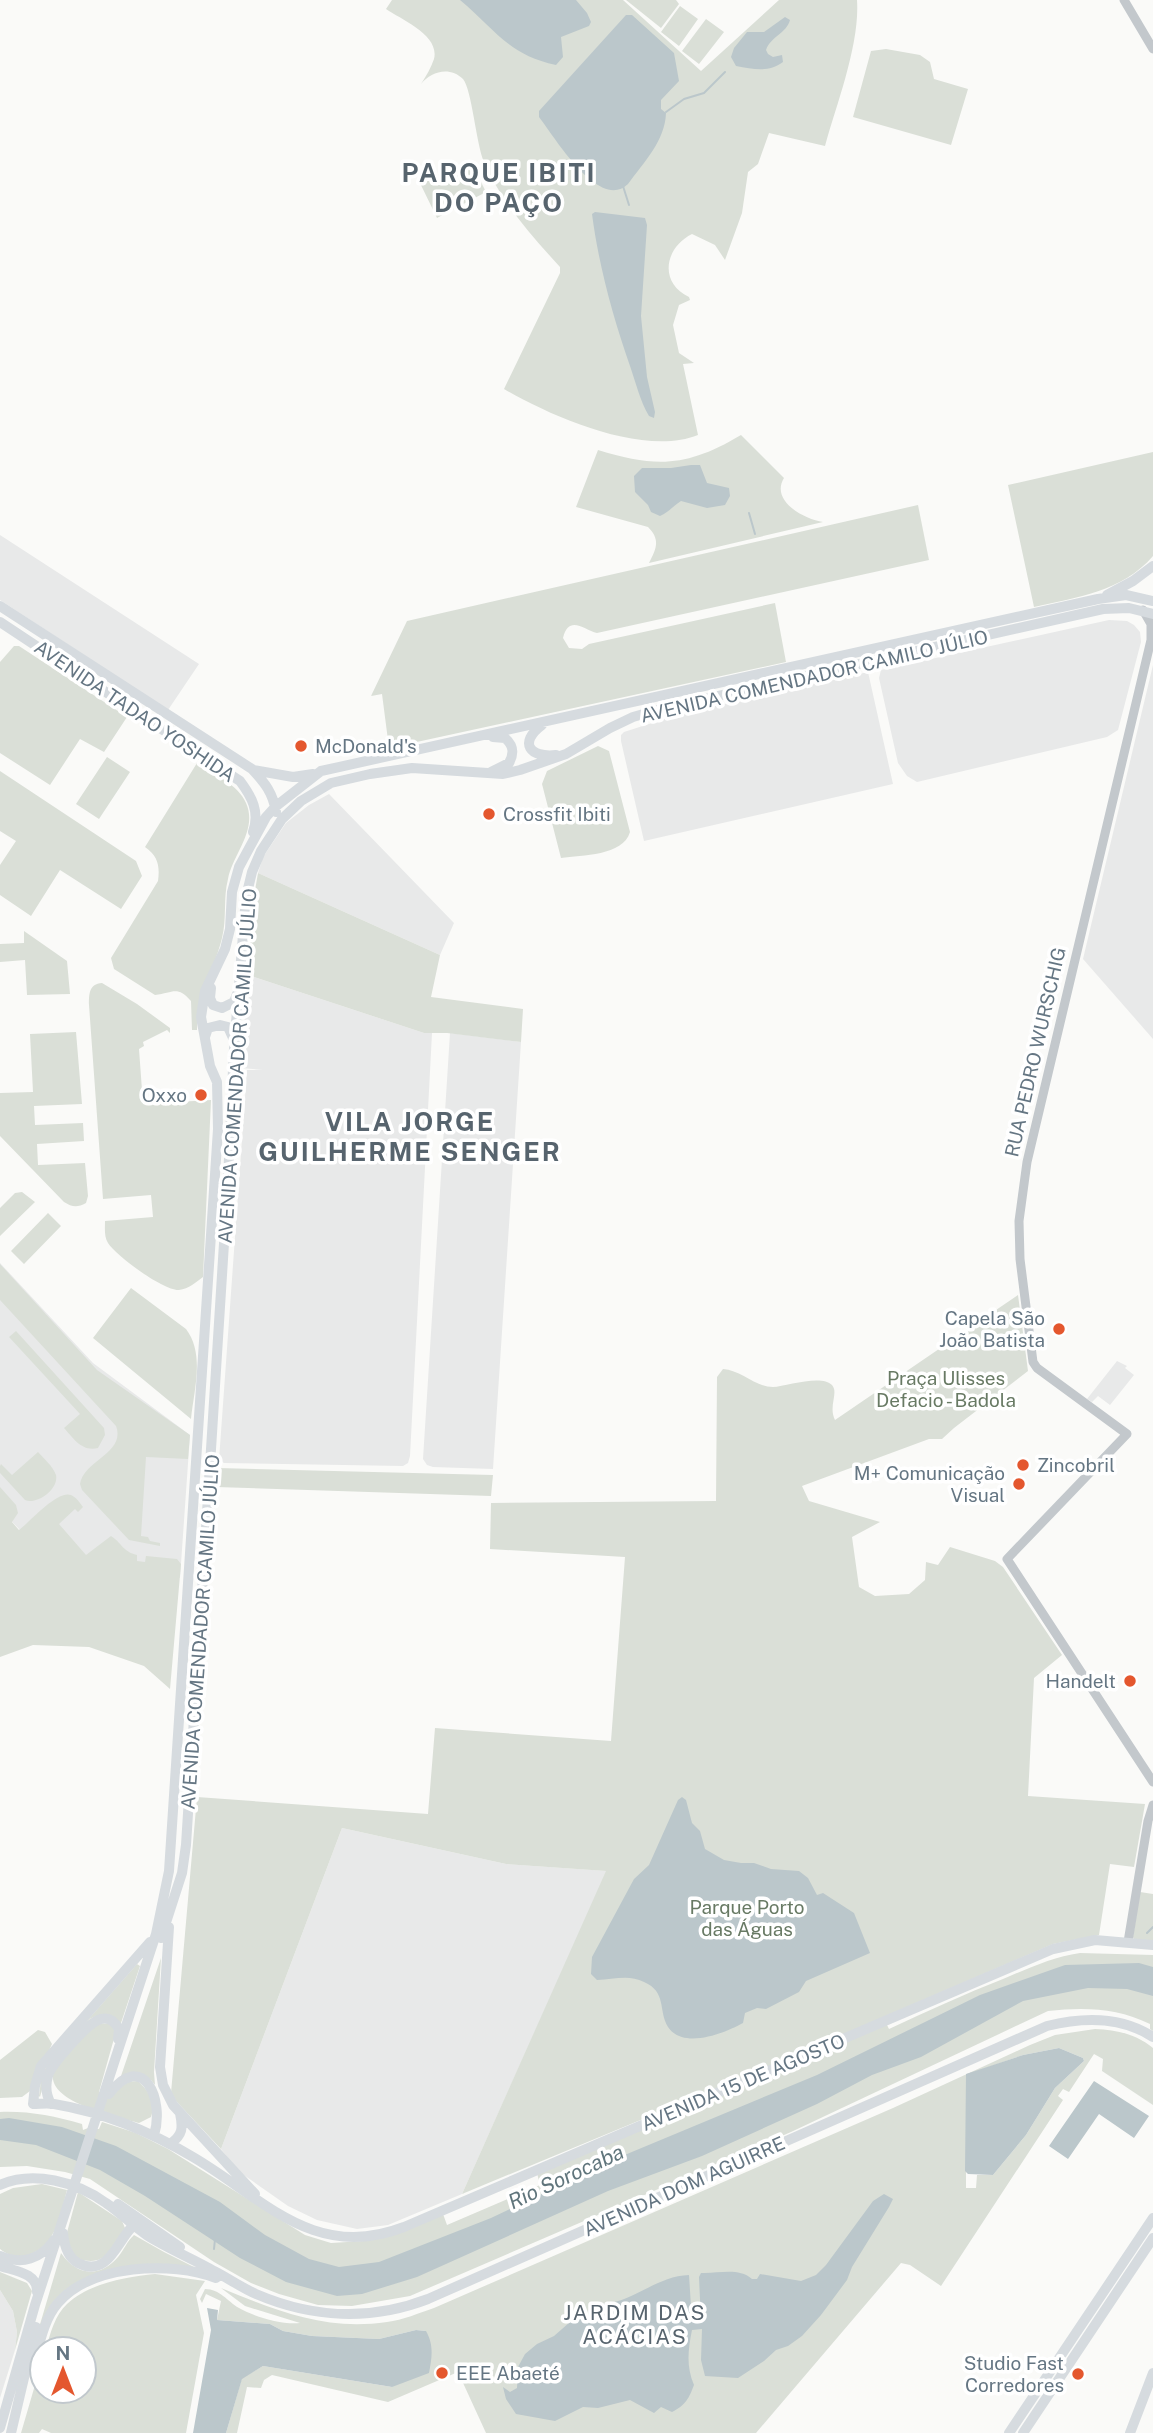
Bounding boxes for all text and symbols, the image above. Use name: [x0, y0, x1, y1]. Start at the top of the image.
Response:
district label: PARQUE IBITI DO PAÇO: [402, 157, 596, 218]
street label: AVENIDA COMENDADOR CAMILO JÚLIO: [638, 625, 990, 727]
street label: AVENIDA TADAO YOSHIDA: [31, 636, 239, 786]
place label: McDonald's: [315, 735, 417, 757]
marker: McDonald's: [293, 738, 309, 754]
place label: Crossfit Ibiti: [503, 803, 611, 825]
marker: Crossfit Ibiti: [481, 806, 497, 822]
street label: AVENIDA COMENDADOR CAMILO JÚLIO: [214, 888, 260, 1244]
street label: RUA PEDRO WURSCHIG: [1000, 945, 1070, 1159]
place label: Oxxo: [142, 1084, 187, 1106]
marker: Oxxo: [193, 1087, 209, 1103]
district label: VILA JORGE GUILHERME SENGER: [258, 1106, 562, 1167]
place label: Capela São João Batista: [939, 1307, 1045, 1351]
marker: Capela São João Batista: [1051, 1321, 1067, 1337]
park label: Praça Ulisses Defacio - Badola: [876, 1367, 1016, 1411]
street label: AVENIDA COMENDADOR CAMILO JÚLIO: [177, 1454, 223, 1810]
place label: Zincobril: [1037, 1454, 1115, 1476]
marker: Zincobril: [1015, 1457, 1031, 1473]
place label: M+ Comunicação Visual: [854, 1462, 1005, 1506]
marker: M+ Comunicação Visual: [1011, 1476, 1027, 1492]
place label: Handelt: [1046, 1670, 1116, 1692]
marker: Handelt: [1122, 1673, 1138, 1689]
park label: Parque Porto das Águas: [689, 1896, 805, 1940]
street label: AVENIDA 15 DE AGOSTO: [638, 2029, 848, 2135]
street label: AVENIDA DOM AGUIRRE: [580, 2132, 788, 2240]
water label: Rio Sorocaba: [504, 2139, 628, 2214]
district label: JARDIM DAS ACÁCIAS: [563, 2300, 707, 2349]
north arrow: [28, 2335, 98, 2405]
text: N: [56, 2342, 70, 2364]
place label: Studio Fast Corredores: [964, 2352, 1064, 2396]
place label: EEE Abaeté: [456, 2362, 560, 2384]
marker: EEE Abaeté: [434, 2365, 450, 2381]
marker: Studio Fast Corredores: [1070, 2366, 1086, 2382]

